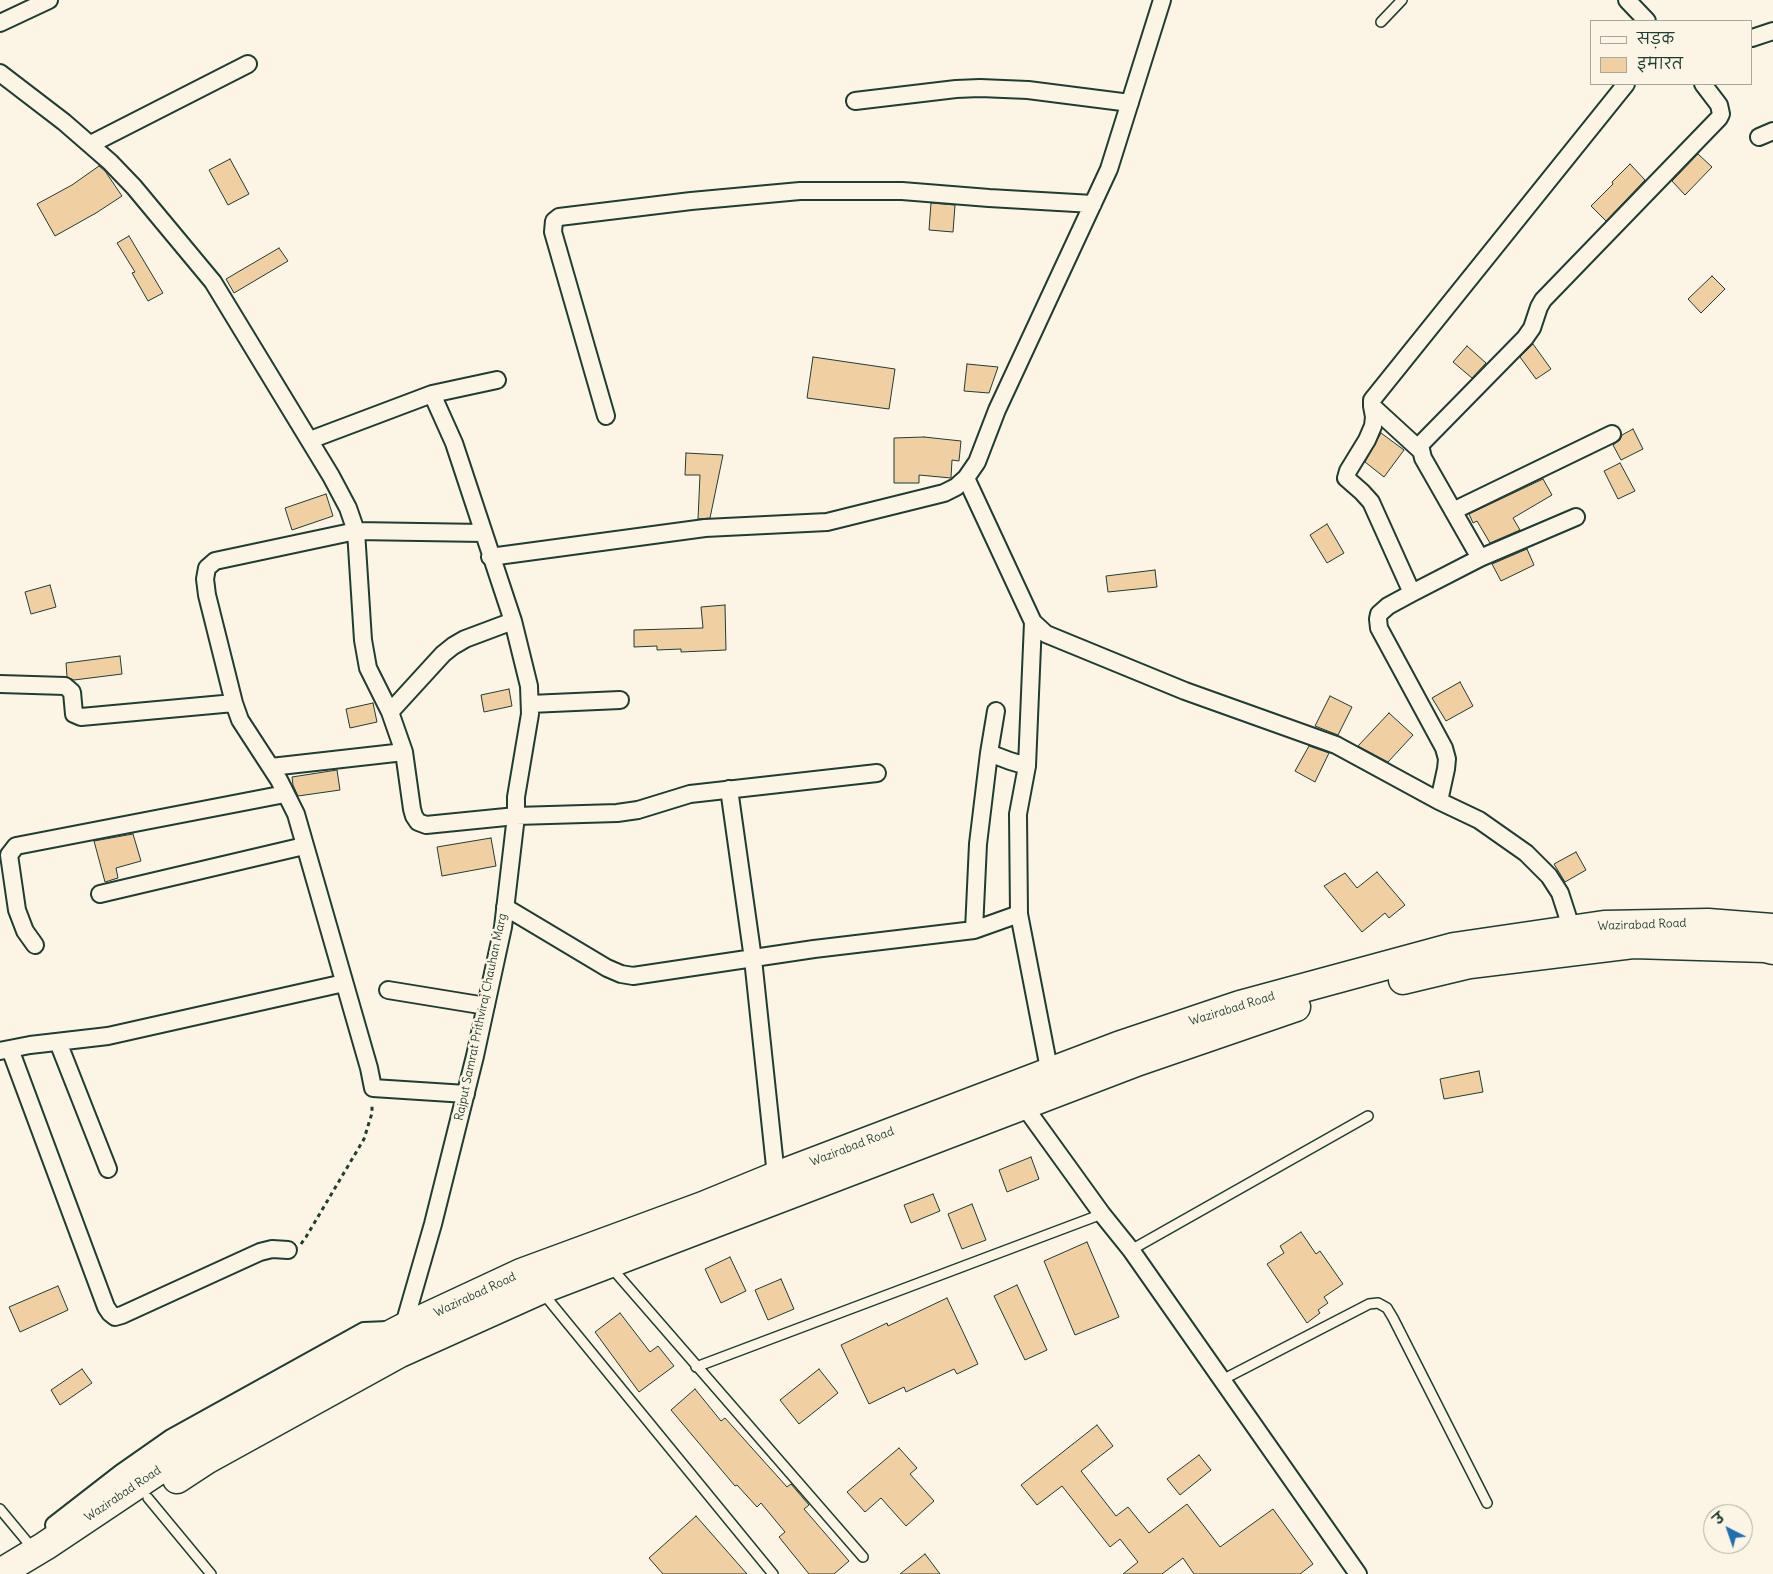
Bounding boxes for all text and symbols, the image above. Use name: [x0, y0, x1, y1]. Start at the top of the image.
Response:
legend: [1590, 20, 1753, 85]
text: सड़क: [1637, 29, 1674, 48]
text: इमारत: [1637, 54, 1683, 73]
street label: Rajput Samrat Prithviraj Chauhan Marg: [452, 912, 510, 1122]
street label: Wazirabad Road: [1597, 916, 1687, 934]
street label: Wazirabad Road: [1187, 989, 1277, 1029]
street label: Wazirabad Road: [808, 1124, 896, 1170]
street label: Wazirabad Road: [432, 1270, 518, 1320]
street label: Wazirabad Road: [82, 1463, 164, 1525]
north arrow: [1703, 1504, 1753, 1554]
text: उ: [1709, 1509, 1728, 1528]

